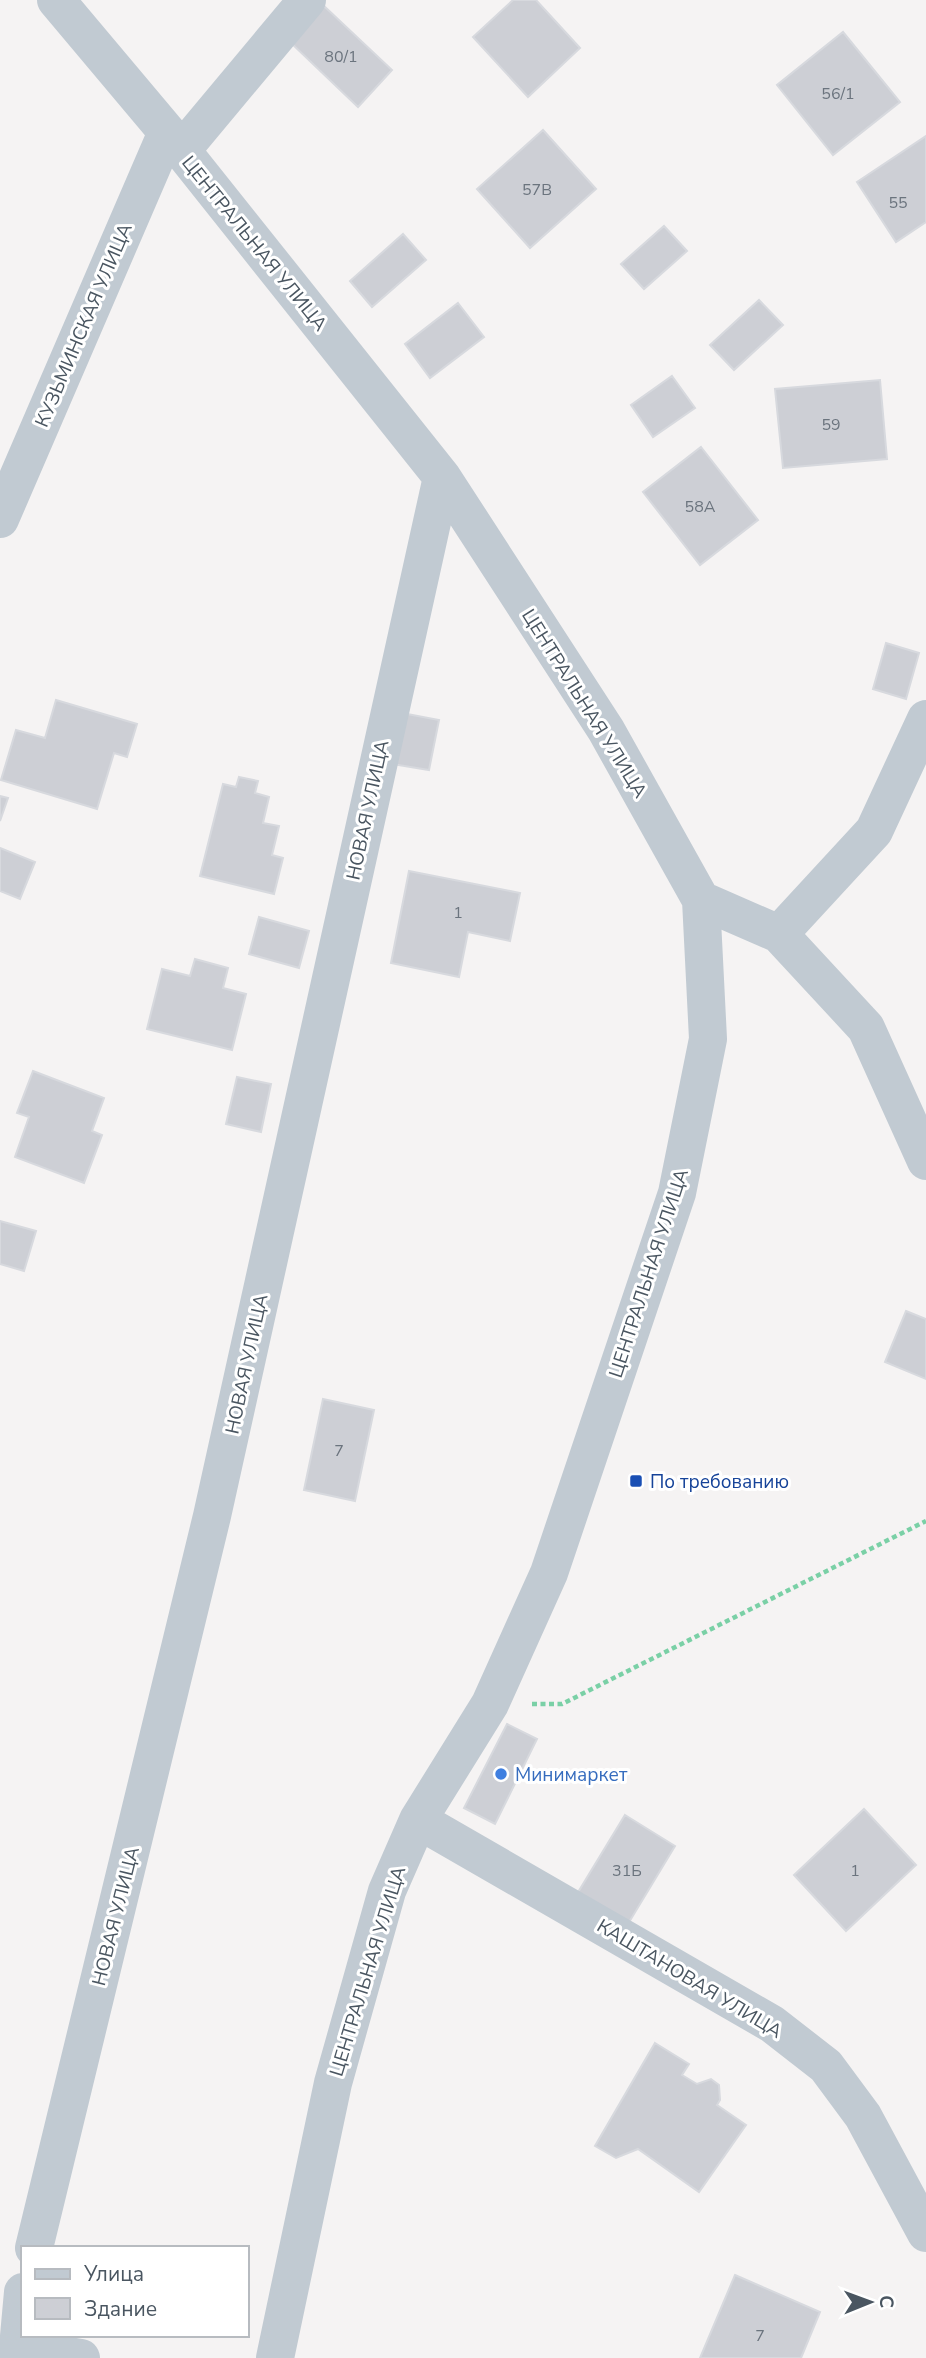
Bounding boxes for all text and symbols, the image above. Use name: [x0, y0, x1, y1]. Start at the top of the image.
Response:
house number: 80/1: [324, 46, 358, 68]
house number: 56/1: [821, 83, 855, 105]
street label: ЦЕНТРАЛЬНАЯ УЛИЦА: [175, 151, 333, 337]
house number: 57В: [522, 179, 552, 201]
house number: 55: [888, 192, 908, 214]
street label: КУЗЬМИНСКАЯ УЛИЦА: [29, 219, 139, 431]
house number: 59: [821, 414, 841, 436]
house number: 58А: [685, 496, 716, 518]
street label: ЦЕНТРАЛЬНАЯ УЛИЦА: [515, 604, 653, 803]
street label: НОВАЯ УЛИЦА: [340, 738, 396, 883]
house number: 1: [453, 902, 463, 924]
street label: ЦЕНТРАЛЬНАЯ УЛИЦА: [603, 1165, 695, 1381]
street label: НОВАЯ УЛИЦА: [219, 1292, 275, 1437]
house number: 7: [334, 1440, 344, 1462]
place label: По требованию: [650, 1469, 789, 1495]
marker: По требованию: [628, 1473, 644, 1489]
place label: Минимаркет: [515, 1762, 628, 1788]
marker: Минимаркет: [493, 1766, 509, 1782]
street label: НОВАЯ УЛИЦА: [86, 1844, 146, 1988]
house number: 31Б: [612, 1860, 642, 1882]
house number: 1: [850, 1860, 860, 1882]
street label: ЦЕНТРАЛЬНАЯ УЛИЦА: [324, 1863, 412, 2079]
street label: КАШТАНОВАЯ УЛИЦА: [592, 1913, 787, 2045]
legend: [21, 2246, 248, 2337]
text: Улица: [83, 2260, 144, 2288]
north arrow: [835, 2267, 905, 2337]
text: Здание: [84, 2295, 157, 2323]
text: С: [873, 2295, 899, 2308]
house number: 7: [755, 2325, 765, 2347]

